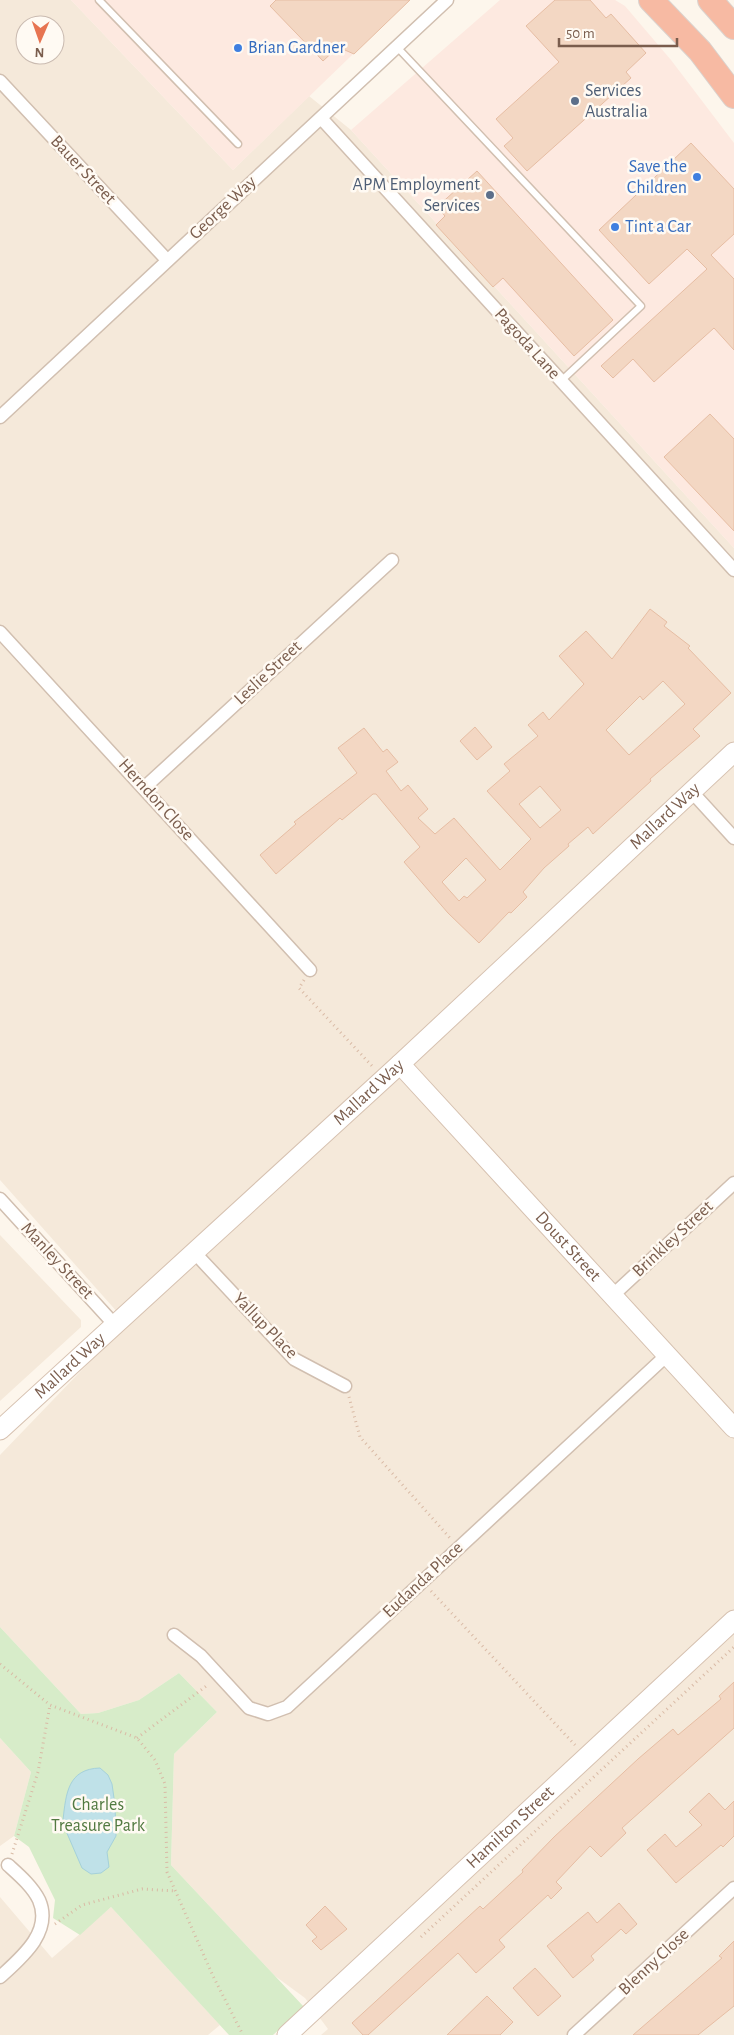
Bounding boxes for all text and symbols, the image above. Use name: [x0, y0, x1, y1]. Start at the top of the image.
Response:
north arrow: [15, 15, 65, 65]
scale bar: [559, 15, 676, 47]
text: 50 m: [566, 26, 595, 41]
place label: Brian Gardner: [248, 39, 346, 57]
marker: Brian Gardner: [232, 42, 244, 54]
text: N: [34, 45, 45, 59]
place label: Services Australia: [585, 82, 648, 121]
marker: Services Australia: [569, 95, 581, 107]
street label: Bauer Street: [47, 132, 119, 208]
place label: Save the Children: [627, 158, 687, 197]
marker: Save the Children: [691, 171, 703, 183]
street label: George Way: [186, 173, 260, 243]
place label: APM Employment Services: [353, 176, 480, 215]
marker: APM Employment Services: [484, 189, 496, 201]
place label: Tint a Car: [625, 218, 691, 236]
marker: Tint a Car: [609, 221, 621, 233]
street label: Pagoda Lane: [491, 305, 563, 383]
street label: Leslie Street: [231, 637, 305, 708]
street label: Herndon Close: [115, 756, 197, 844]
street label: Mallard Way: [627, 779, 704, 853]
street label: Mallard Way: [330, 1056, 408, 1129]
street label: Brinkley Street: [629, 1197, 717, 1281]
street label: Doust Street: [531, 1208, 604, 1285]
street label: Manley Street: [17, 1219, 97, 1303]
street label: Yallup Place: [229, 1289, 301, 1363]
street label: Mallard Way: [31, 1329, 109, 1402]
street label: Eudanda Place: [380, 1539, 466, 1621]
street label: Hamilton Street: [463, 1783, 558, 1872]
park label: Charles Treasure Park: [51, 1796, 146, 1835]
street label: Blenny Close: [615, 1925, 693, 1999]

